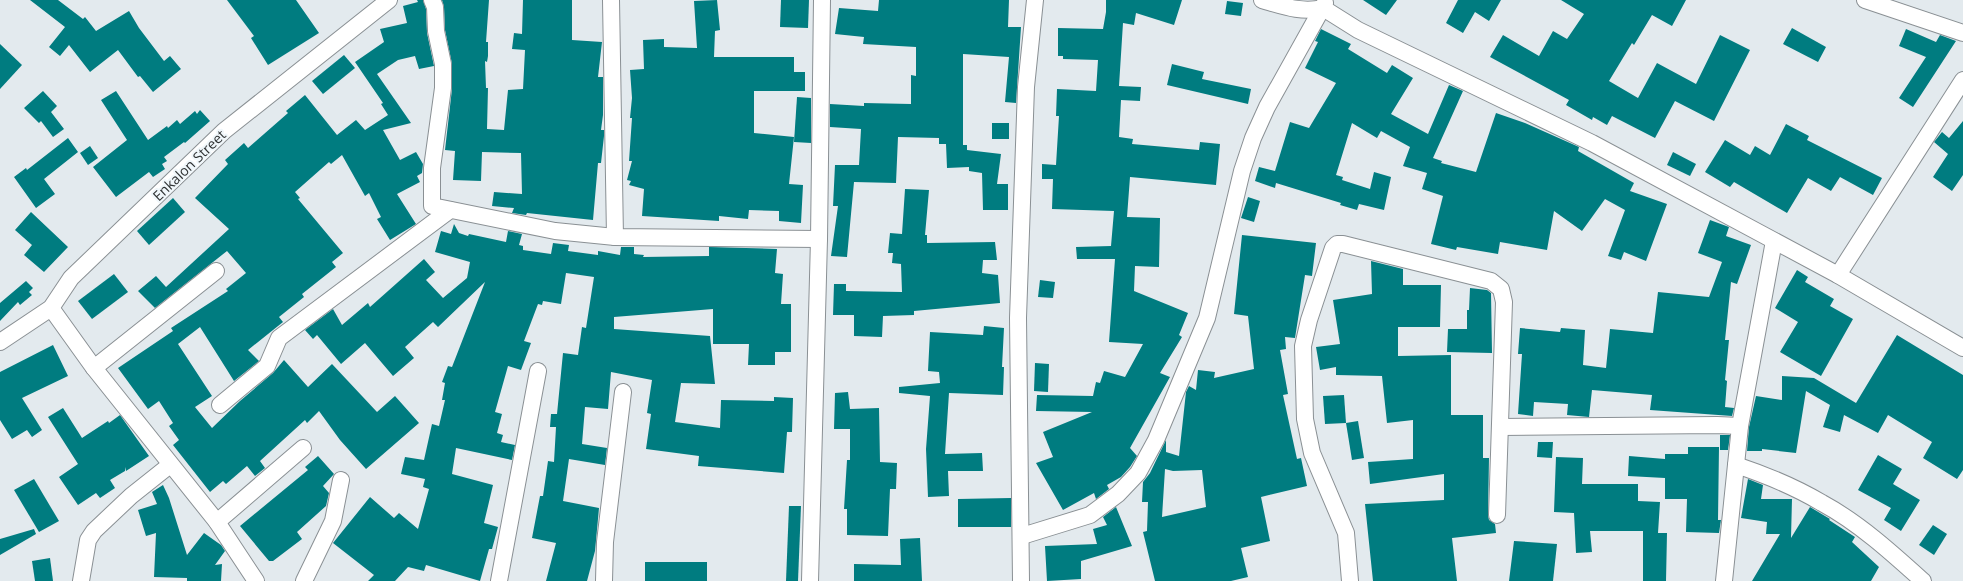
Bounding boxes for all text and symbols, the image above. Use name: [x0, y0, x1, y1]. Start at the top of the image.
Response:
street label: Enkalon Street: [148, 125, 230, 205]

